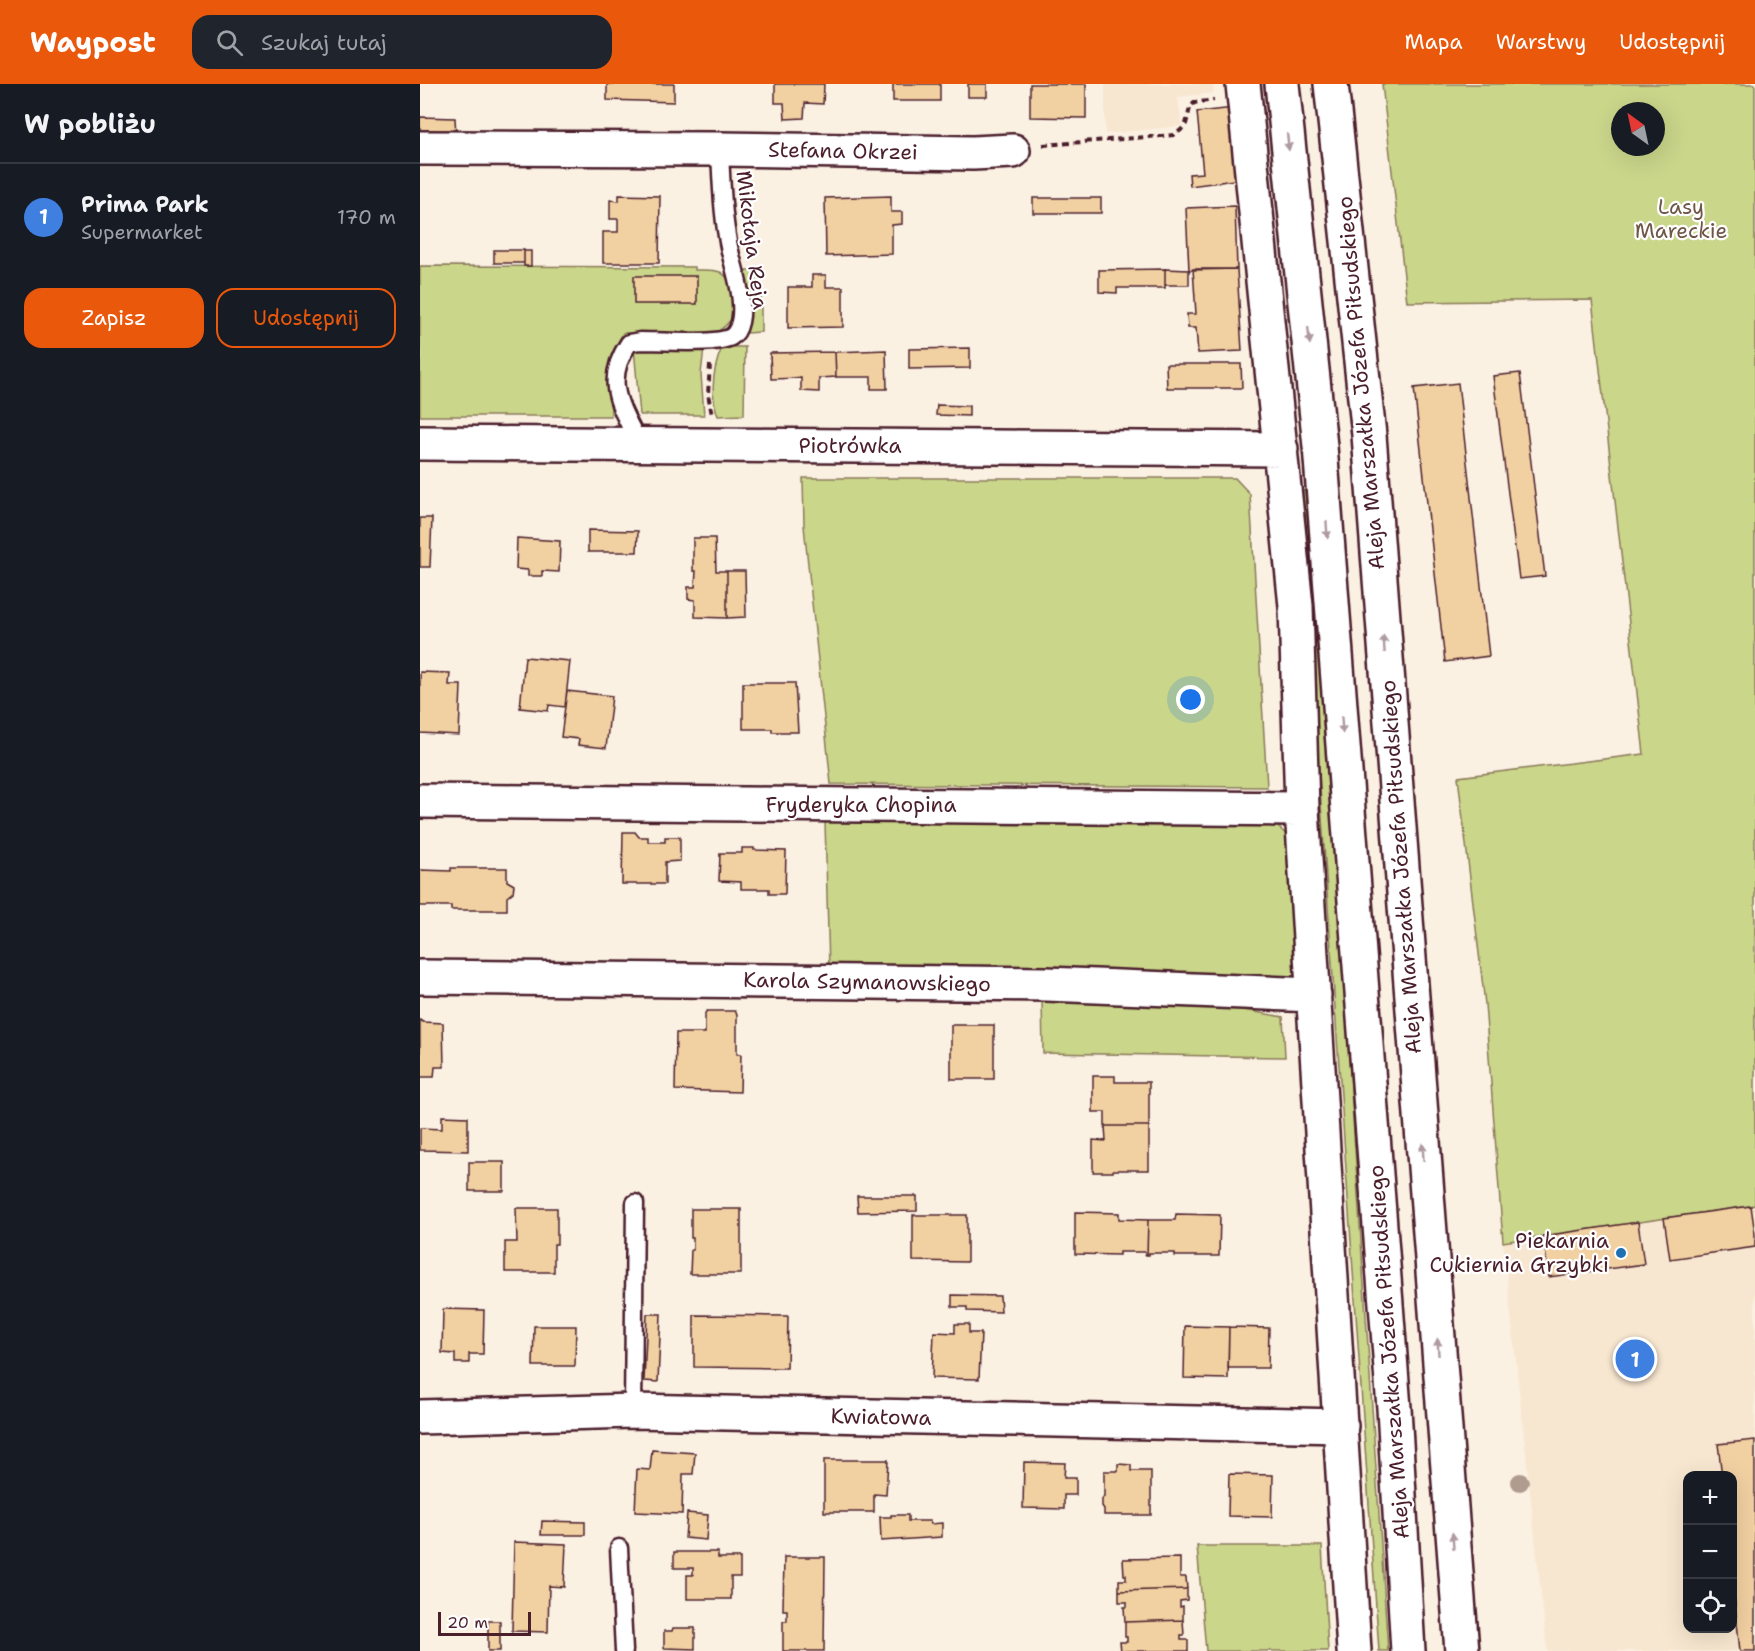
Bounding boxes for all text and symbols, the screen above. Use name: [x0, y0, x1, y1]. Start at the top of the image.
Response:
search box: [192, 15, 612, 69]
text: Waypost: [30, 23, 156, 61]
icon: search: [213, 26, 246, 59]
text: Szukaj tutaj: [261, 28, 387, 57]
text: Mapa: [1405, 28, 1463, 56]
text: Warstwy: [1496, 28, 1586, 56]
text: Udostępnij: [1619, 28, 1725, 56]
north arrow: [1611, 102, 1665, 156]
text: W pobliżu: [24, 106, 156, 141]
one-way arrow: [1283, 133, 1293, 152]
street label: Stefana Okrzei: [768, 136, 918, 166]
street label: Mikołaja Reja: [730, 169, 774, 311]
text: Prima Park: [81, 190, 209, 219]
park label: Lasy Mareckie: [1635, 193, 1727, 245]
street label: Aleja Marszałka Józefa Piłsudskiego: [1331, 195, 1391, 571]
text: 1: [39, 204, 48, 230]
text: 170 m: [337, 204, 396, 230]
text: Supermarket: [81, 219, 203, 245]
button: Zapisz: [24, 288, 204, 348]
button: Udostępnij: [216, 288, 396, 348]
one-way arrow: [1304, 327, 1313, 346]
street label: Piotrówka: [798, 432, 902, 460]
one-way arrow: [1322, 521, 1331, 540]
one-way arrow: [1380, 634, 1389, 653]
street label: Aleja Marszałka Józefa Piłsudskiego: [1374, 679, 1428, 1055]
your location: [1176, 685, 1205, 714]
one-way arrow: [1337, 715, 1346, 734]
street label: Fryderyka Chopina: [766, 791, 956, 819]
street label: Karola Szymanowskiego: [743, 966, 991, 998]
one-way arrow: [1418, 1143, 1428, 1162]
street label: Aleja Marszałka Józefa Piłsudskiego: [1362, 1164, 1416, 1540]
place label: Piekarnia Cukiernia Grzybki: [1429, 1227, 1609, 1279]
marker: Piekarnia Cukiernia Grzybki: [1614, 1246, 1628, 1260]
pin: 1: [1616, 1336, 1654, 1382]
one-way arrow: [1433, 1337, 1443, 1356]
street label: Kwiatowa: [830, 1402, 932, 1432]
map controls: [1683, 1471, 1737, 1633]
button: +: [1683, 1471, 1737, 1525]
button: −: [1683, 1525, 1737, 1579]
one-way arrow: [1448, 1532, 1457, 1551]
button: locate: [1683, 1579, 1737, 1633]
scale bar: [438, 1609, 531, 1636]
text: 20 m: [447, 1612, 488, 1633]

